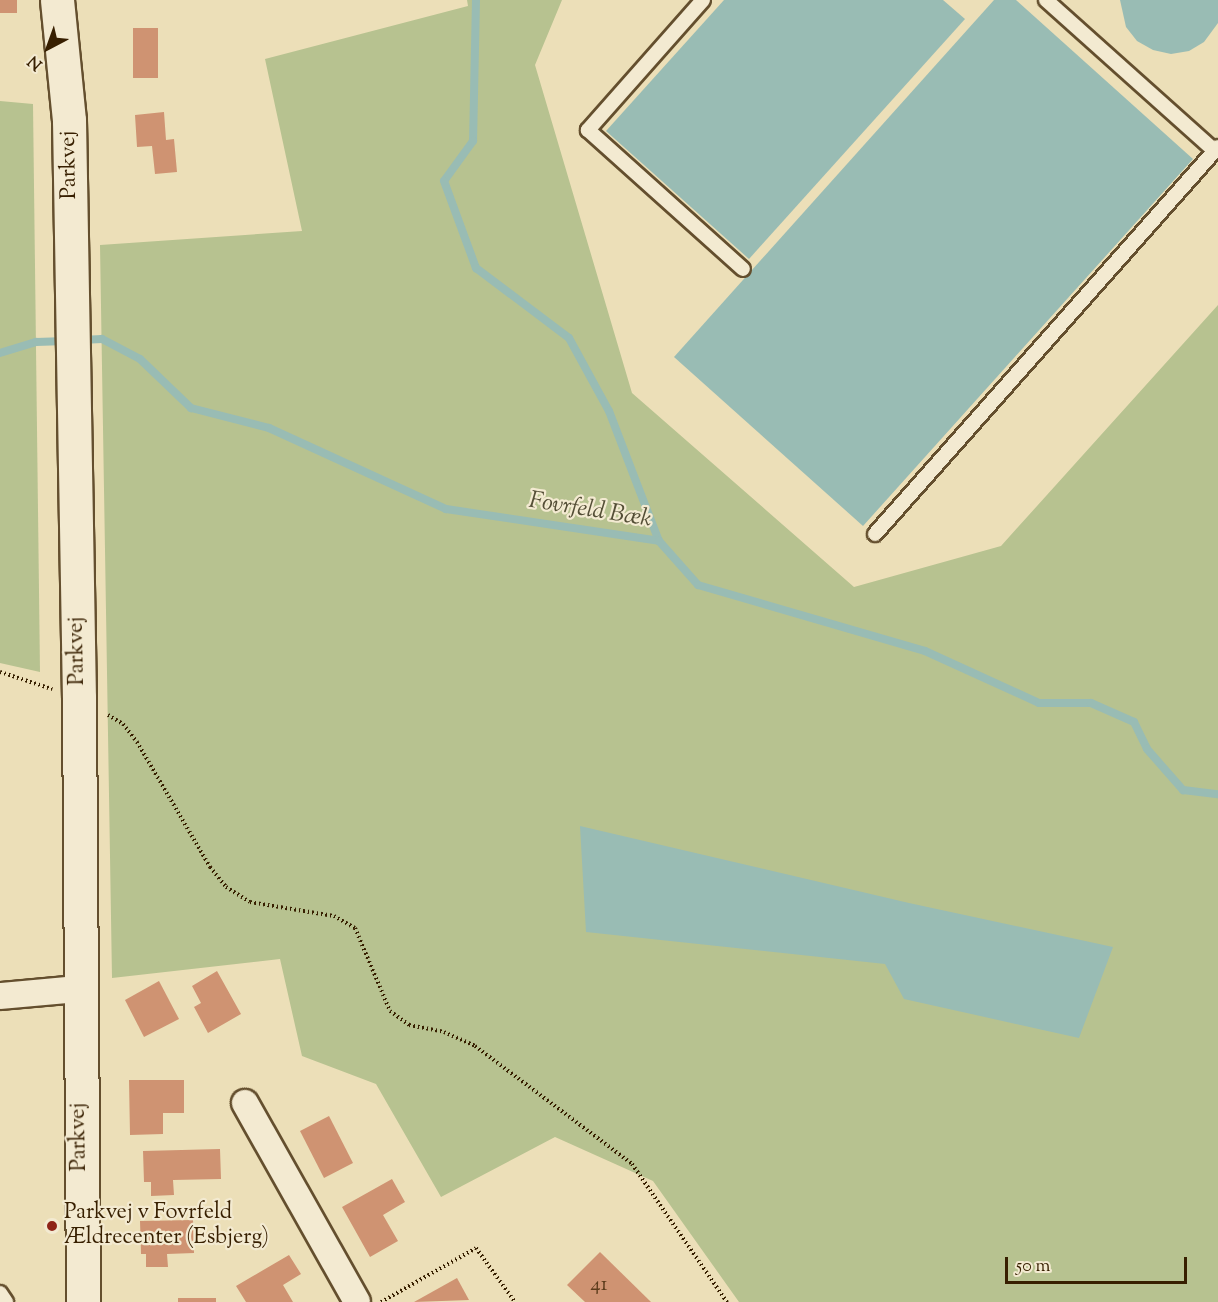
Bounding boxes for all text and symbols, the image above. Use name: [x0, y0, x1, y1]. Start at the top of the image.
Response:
north arrow: [18, 18, 78, 78]
text: N: [23, 49, 48, 75]
street label: Parkvej: [56, 130, 84, 200]
water label: Fovrfeld Bæk: [527, 487, 653, 535]
street label: Parkvej: [64, 616, 92, 686]
street label: Parkvej: [66, 1102, 94, 1172]
place label: Parkvej v Fovrfeld Ældrecenter (Esbjerg): [64, 1200, 269, 1252]
marker: Parkvej v Fovrfeld Ældrecenter (Esbjerg): [45, 1219, 59, 1233]
scale bar: [1008, 1245, 1190, 1283]
text: 50 m: [1016, 1254, 1050, 1280]
house number: 41: [591, 1273, 607, 1297]

